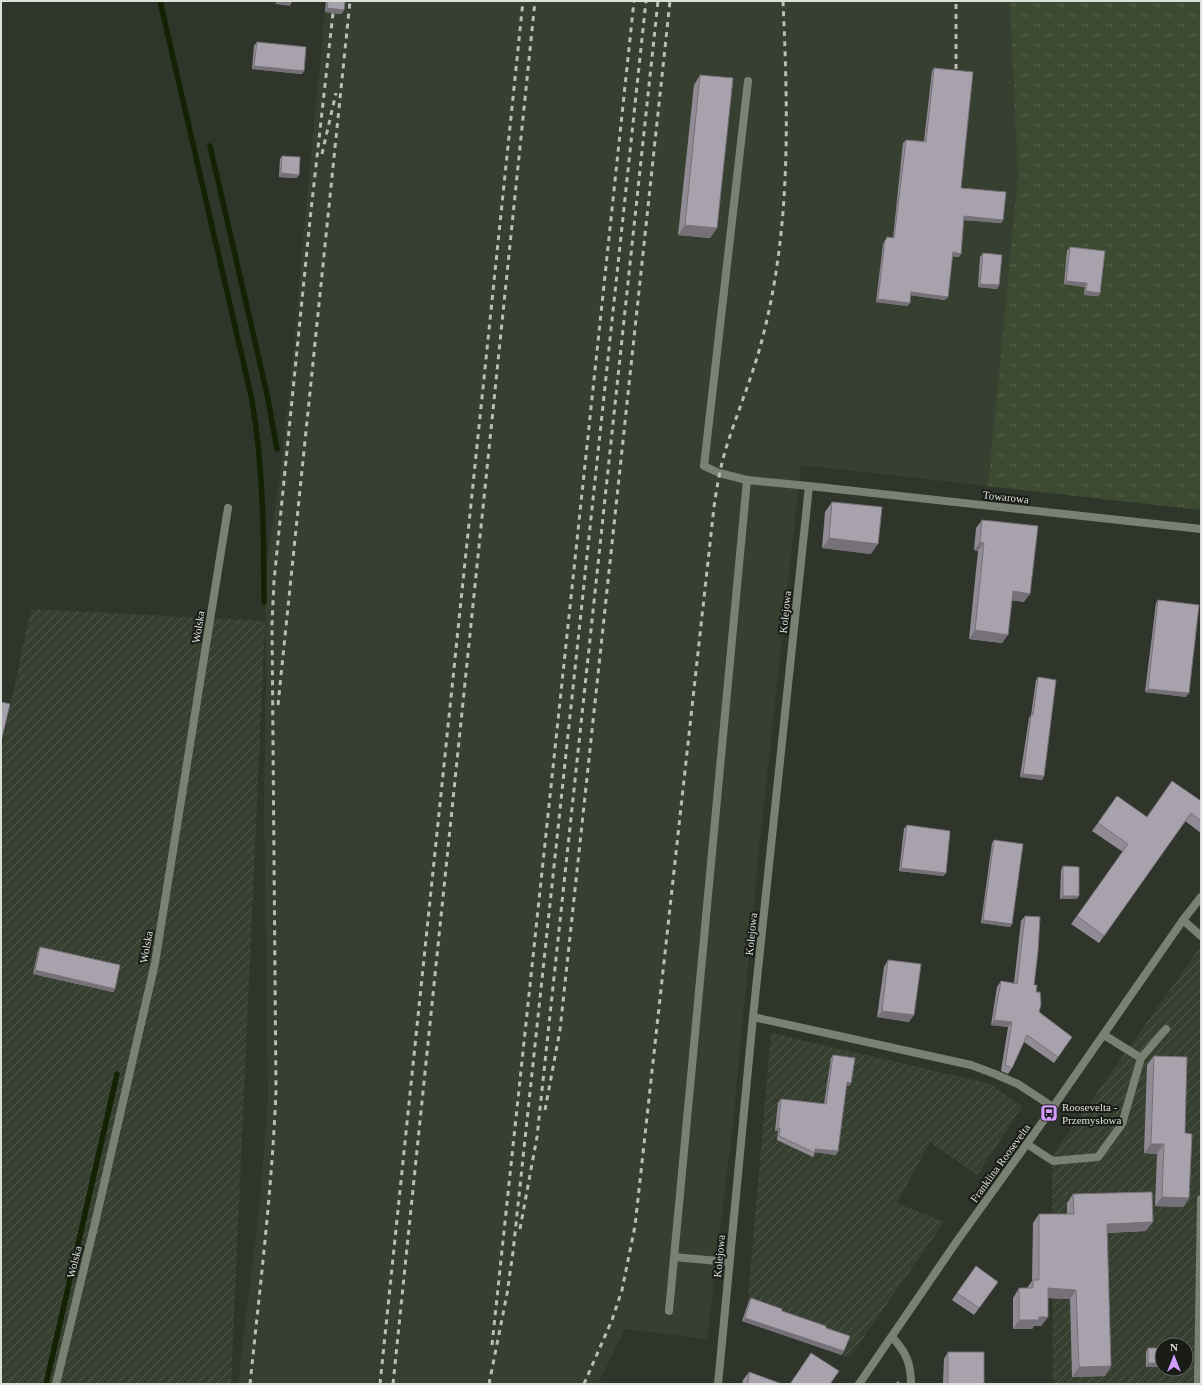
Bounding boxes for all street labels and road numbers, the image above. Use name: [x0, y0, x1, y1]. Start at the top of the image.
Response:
street label: Towarowa: [982, 489, 1030, 505]
street label: Kolejowa: [777, 590, 793, 634]
street label: Wolska: [190, 610, 207, 644]
street label: Kolejowa: [743, 912, 759, 956]
street label: Wolska: [137, 930, 155, 964]
street label: Franklina Roosevelta: [968, 1121, 1032, 1204]
street label: Kolejowa: [711, 1234, 727, 1278]
street label: Wolska: [64, 1245, 84, 1279]

